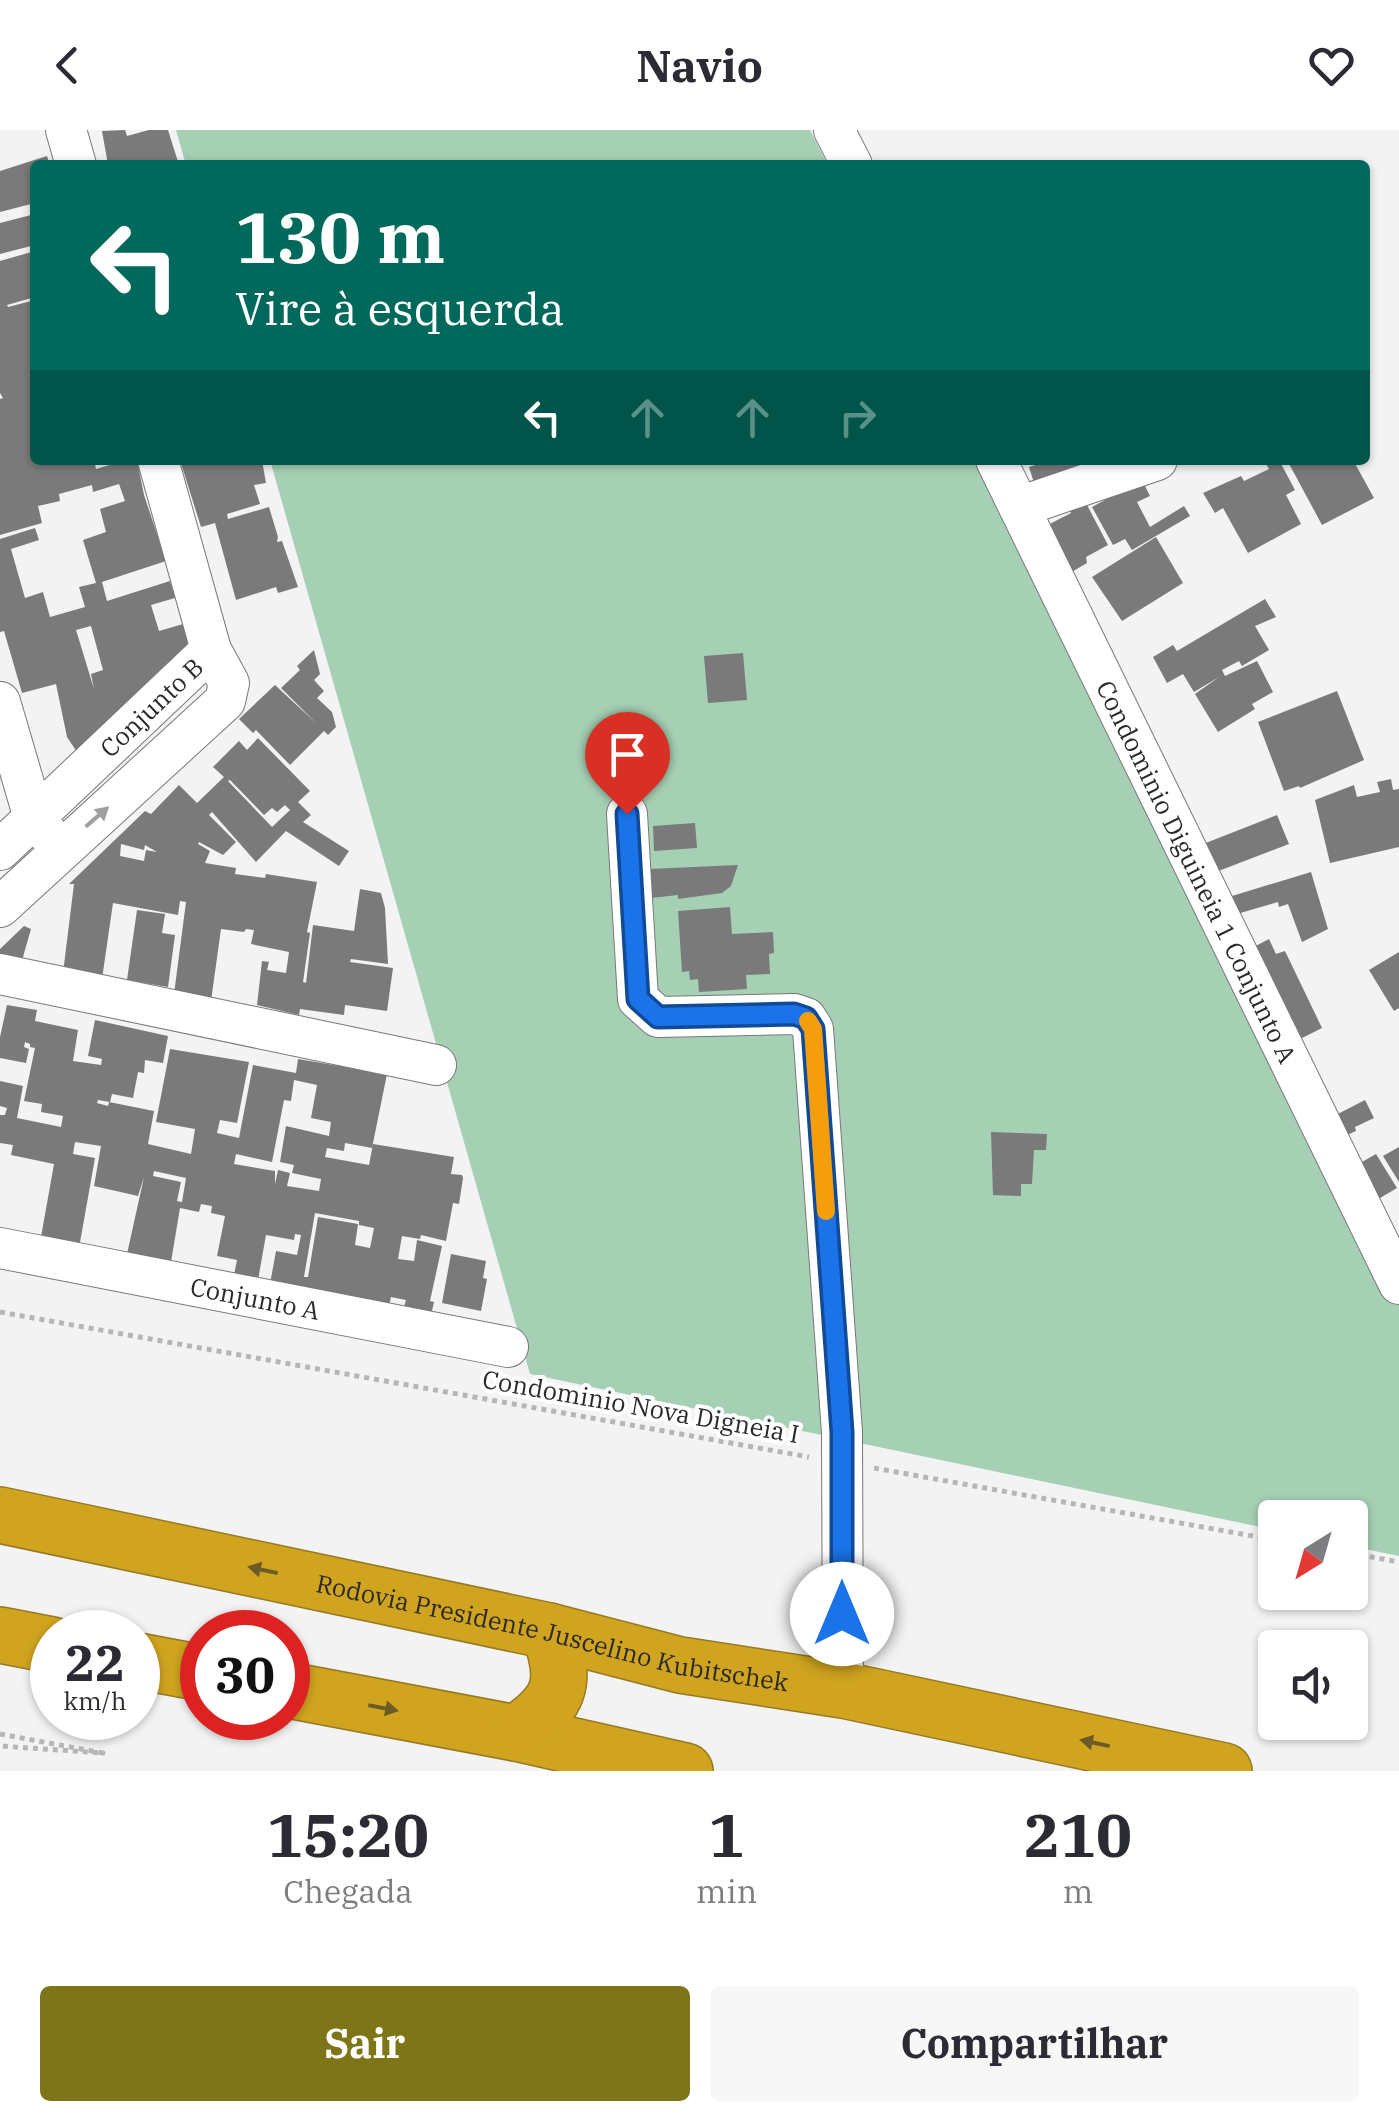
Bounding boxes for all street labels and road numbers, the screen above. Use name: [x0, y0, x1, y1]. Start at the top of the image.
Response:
street label: Conjunto B: [92, 650, 210, 764]
street label: Condominio Diguineia 1 Conjunto A: [1090, 675, 1305, 1068]
street label: Conjunto A: [188, 1269, 323, 1326]
street label: Condominio Nova Digneia I: [480, 1362, 802, 1450]
street label: Rodovia Presidente Juscelino Kubitschek: [313, 1566, 791, 1698]

